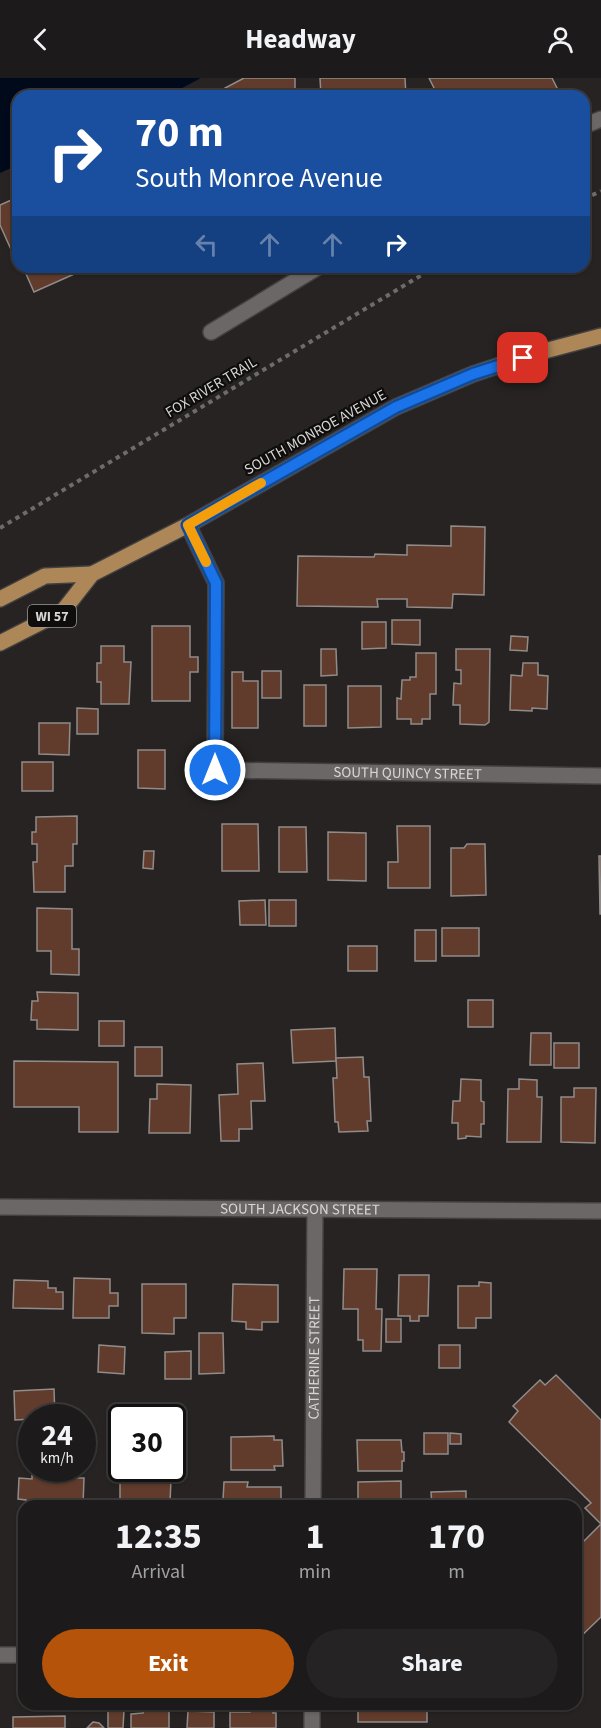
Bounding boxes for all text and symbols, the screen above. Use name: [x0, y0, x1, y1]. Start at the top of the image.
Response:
text: Headway: [245, 20, 356, 59]
icon: back: [24, 23, 57, 56]
icon: person: [544, 23, 577, 56]
text: 70 m: [135, 103, 224, 163]
icon: right: [36, 114, 114, 192]
text: South Monroe Avenue: [135, 159, 383, 198]
icon: left: [190, 228, 223, 261]
icon: ahead: [253, 228, 286, 261]
icon: ahead: [316, 228, 349, 261]
icon: right: [379, 228, 412, 261]
pin: [497, 332, 548, 383]
icon: arrive: [506, 341, 539, 374]
street label: FOX RIVER TRAIL: [162, 352, 261, 423]
street label: SOUTH MONROE AVENUE: [240, 385, 390, 480]
road number: WI 57: [28, 605, 76, 627]
position arrow: [183, 738, 247, 802]
street label: SOUTH QUINCY STREET: [333, 762, 482, 785]
street label: SOUTH JACKSON STREET: [220, 1198, 380, 1221]
street label: CATHERINE STREET: [304, 1296, 325, 1420]
speed limit sign: 30: [108, 1404, 186, 1482]
text: 24: [41, 1414, 73, 1457]
text: km/h: [40, 1448, 74, 1469]
text: 12:35: [115, 1511, 202, 1562]
text: 1: [305, 1511, 324, 1562]
text: 170: [428, 1511, 485, 1562]
text: Arrival: [131, 1558, 185, 1586]
text: min: [299, 1558, 331, 1586]
text: m: [448, 1558, 465, 1586]
button: Exit: [42, 1629, 294, 1698]
button: Share: [306, 1629, 558, 1698]

